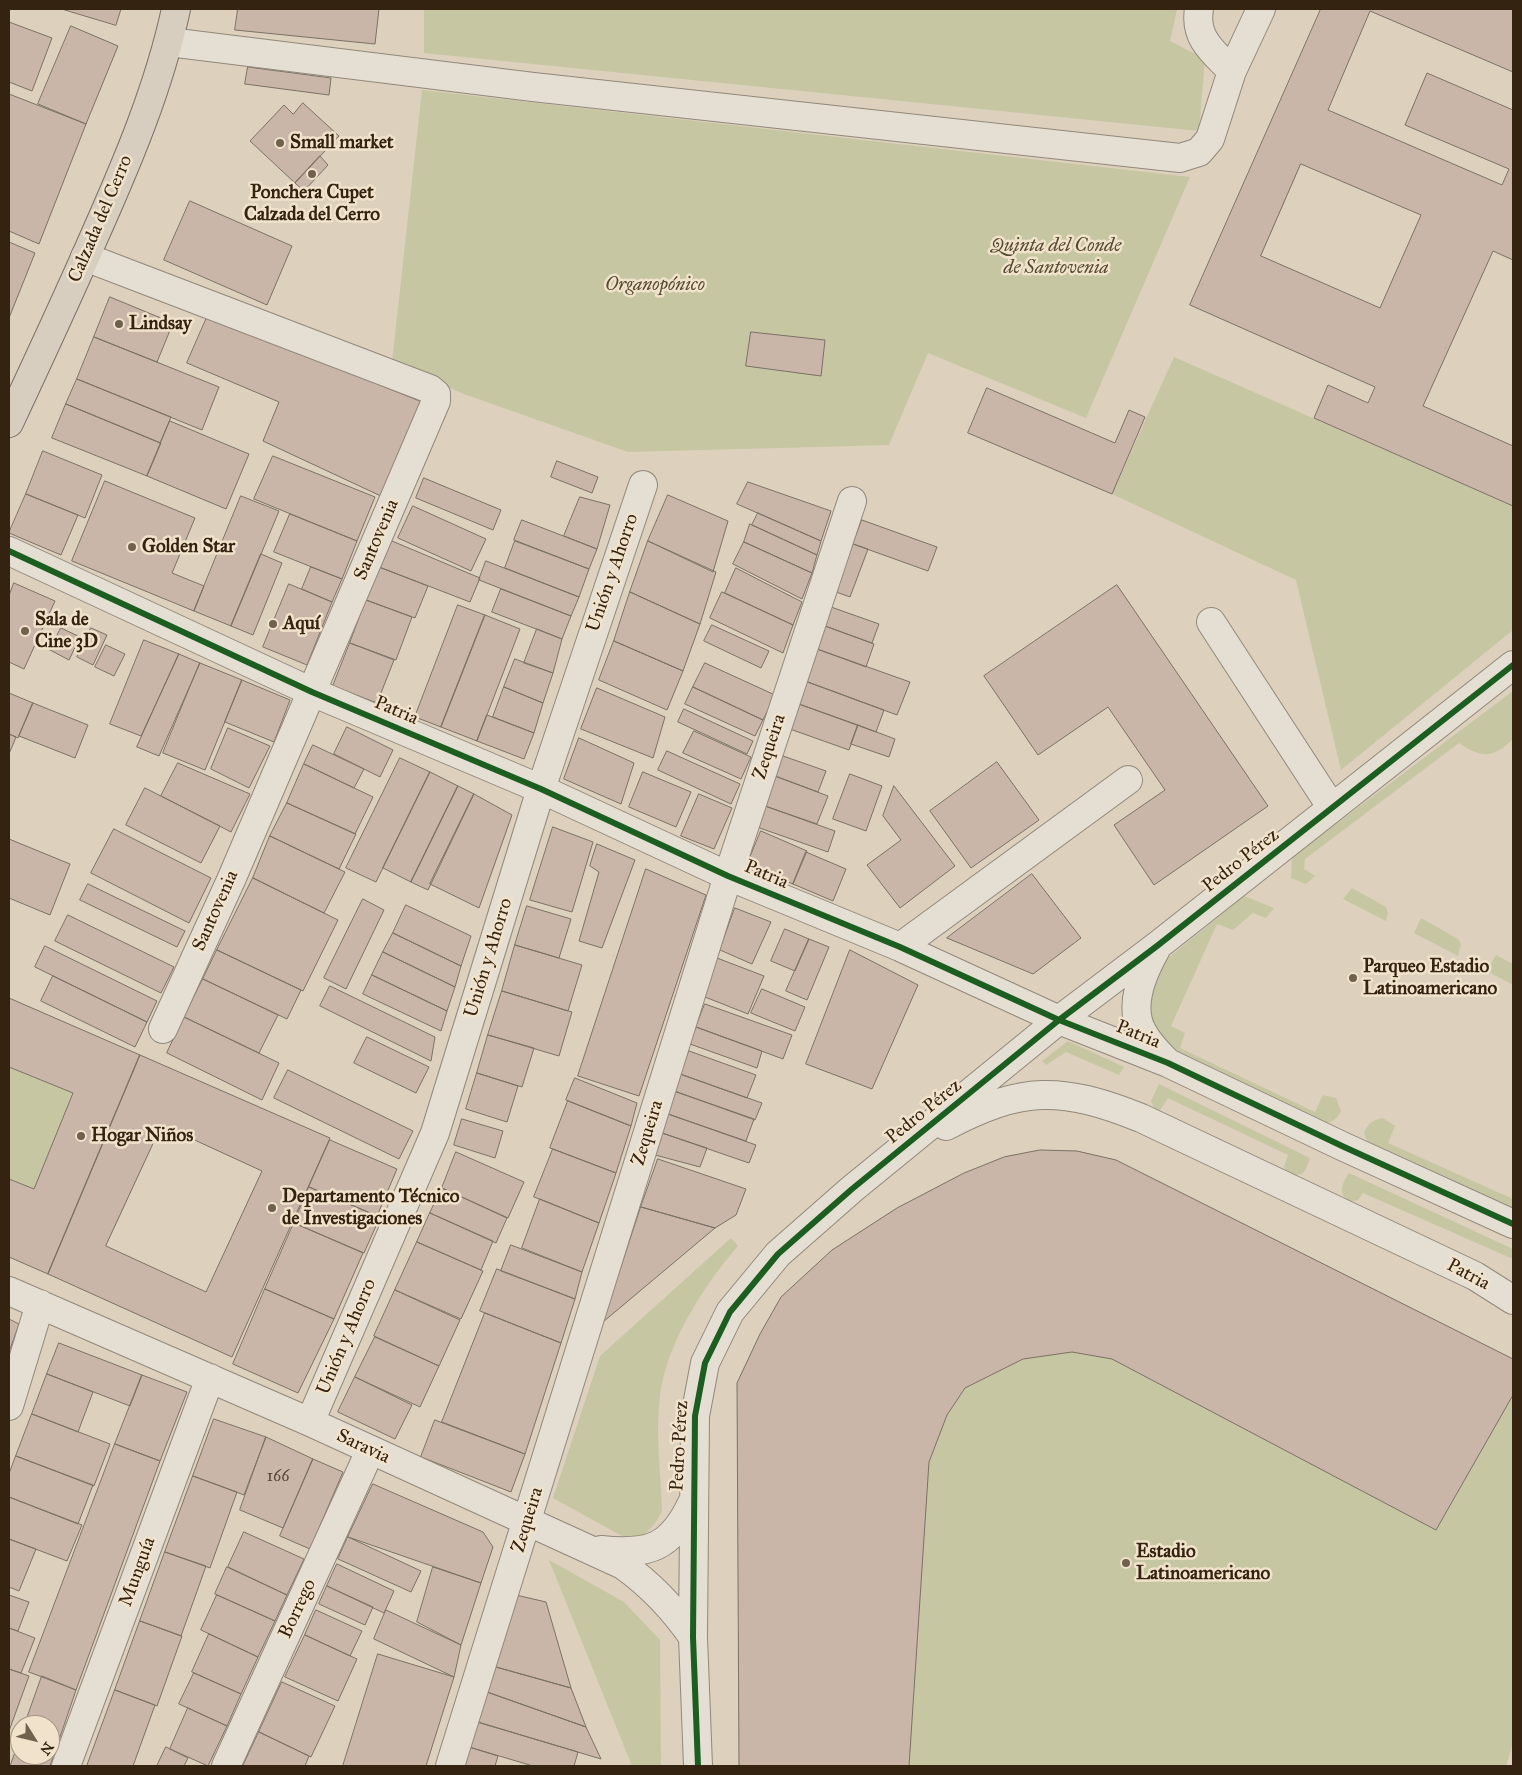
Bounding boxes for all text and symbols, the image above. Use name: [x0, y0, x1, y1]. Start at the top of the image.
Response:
place label: Small market: [290, 132, 394, 154]
marker: Small market: [274, 137, 286, 149]
street label: Calzada del Cerro: [64, 152, 138, 286]
marker: Ponchera Cupet Calzada del Cerro: [306, 168, 318, 180]
place label: Ponchera Cupet Calzada del Cerro: [244, 182, 380, 226]
park label: Quinta del Conde de Santovenia: [991, 235, 1121, 279]
park label: Organopónico: [605, 274, 705, 296]
place label: Lindsay: [129, 313, 192, 335]
marker: Lindsay: [113, 318, 125, 330]
street label: Santovenia: [350, 496, 404, 584]
street label: Unión y Ahorro: [582, 511, 644, 635]
place label: Golden Star: [142, 536, 235, 558]
marker: Golden Star: [126, 541, 138, 553]
place label: Sala de Cine 3D: [35, 609, 98, 653]
place label: Aquí: [283, 613, 320, 635]
marker: Aquí: [267, 618, 279, 630]
marker: Sala de Cine 3D: [19, 625, 31, 637]
street label: Patria: [371, 692, 421, 730]
street label: Zequeira: [749, 711, 791, 783]
street label: Pedro Pérez: [1198, 824, 1284, 898]
street label: Patria: [741, 856, 791, 894]
street label: Santovenia: [188, 867, 244, 955]
street label: Unión y Ahorro: [460, 895, 518, 1021]
place label: Parqueo Estadio Latinoamericano: [1363, 956, 1497, 1000]
marker: Parqueo Estadio Latinoamericano: [1347, 972, 1359, 984]
street label: Patria: [1113, 1016, 1163, 1054]
street label: Pedro Pérez: [882, 1075, 966, 1149]
street label: Zequeira: [627, 1098, 669, 1168]
place label: Hogar Niños: [91, 1125, 193, 1147]
marker: Hogar Niños: [75, 1130, 87, 1142]
place label: Departamento Técnico de Investigaciones: [282, 1186, 459, 1230]
marker: Departamento Técnico de Investigaciones: [266, 1202, 278, 1214]
street label: Patria: [1442, 1254, 1494, 1296]
street label: Unión y Ahorro: [312, 1276, 382, 1398]
street label: Pedro Pérez: [666, 1400, 694, 1492]
street label: Saravia: [333, 1425, 393, 1469]
house number: 166: [267, 1467, 289, 1487]
street label: Zequeira: [507, 1485, 549, 1555]
street label: Munguía: [115, 1534, 161, 1610]
place label: Estadio Latinoamericano: [1136, 1541, 1270, 1585]
marker: Estadio Latinoamericano: [1120, 1557, 1132, 1569]
street label: Borrego: [274, 1576, 322, 1642]
north arrow: [10, 1715, 60, 1765]
text: N: [36, 1739, 57, 1758]

